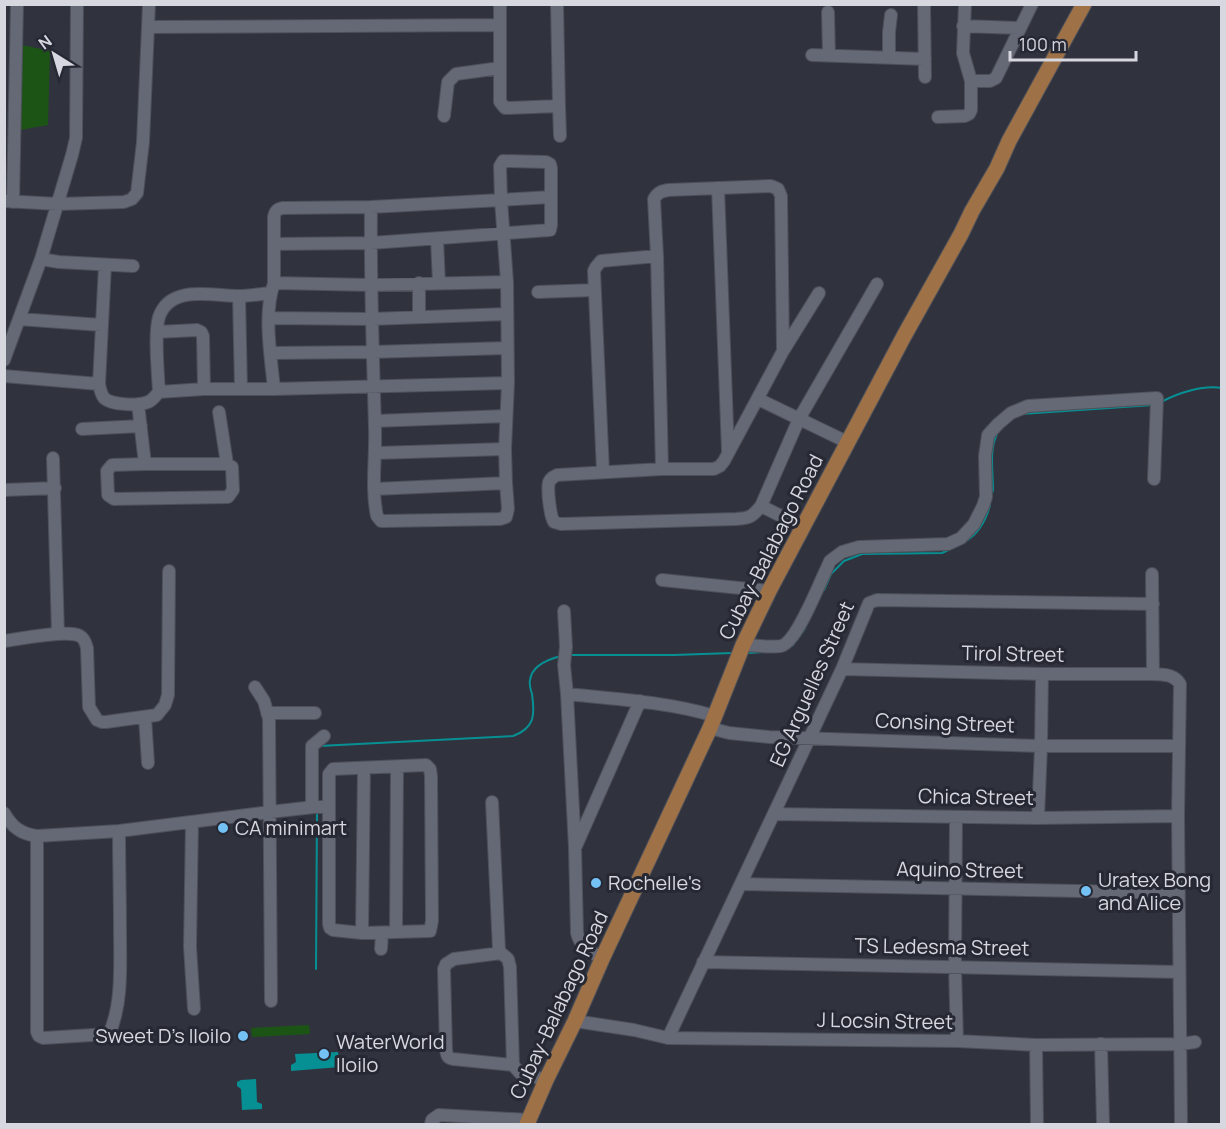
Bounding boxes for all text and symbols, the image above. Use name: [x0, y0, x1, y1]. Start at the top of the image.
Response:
north arrow: [24, 24, 84, 84]
scale bar: [1010, 24, 1136, 62]
text: N: [34, 30, 56, 54]
text: 100 m: [1019, 32, 1067, 56]
street label: Cubay-Balabago Road: [712, 449, 829, 644]
street label: EG Arguelles Street: [763, 597, 860, 771]
street label: Tirol Street: [961, 639, 1065, 668]
street label: Consing Street: [875, 707, 1015, 738]
street label: Chica Street: [918, 782, 1034, 811]
place label: CA minimart: [235, 814, 347, 841]
marker: CA minimart: [216, 821, 230, 835]
street label: Aquino Street: [896, 855, 1024, 884]
place label: Uratex Bong and Alice: [1098, 866, 1211, 916]
place label: Rochelle's: [608, 869, 701, 896]
marker: Rochelle's: [589, 876, 603, 890]
marker: Uratex Bong and Alice: [1079, 884, 1093, 898]
street label: Cubay-Balabago Road: [503, 906, 614, 1103]
street label: TS Ledesma Street: [854, 931, 1030, 962]
street label: J Locsin Street: [817, 1006, 953, 1035]
place label: Sweet D's Iloilo: [95, 1022, 231, 1049]
place label: WaterWorld Iloilo: [336, 1028, 445, 1078]
marker: Sweet D's Iloilo: [236, 1029, 250, 1043]
marker: WaterWorld Iloilo: [317, 1047, 331, 1061]

